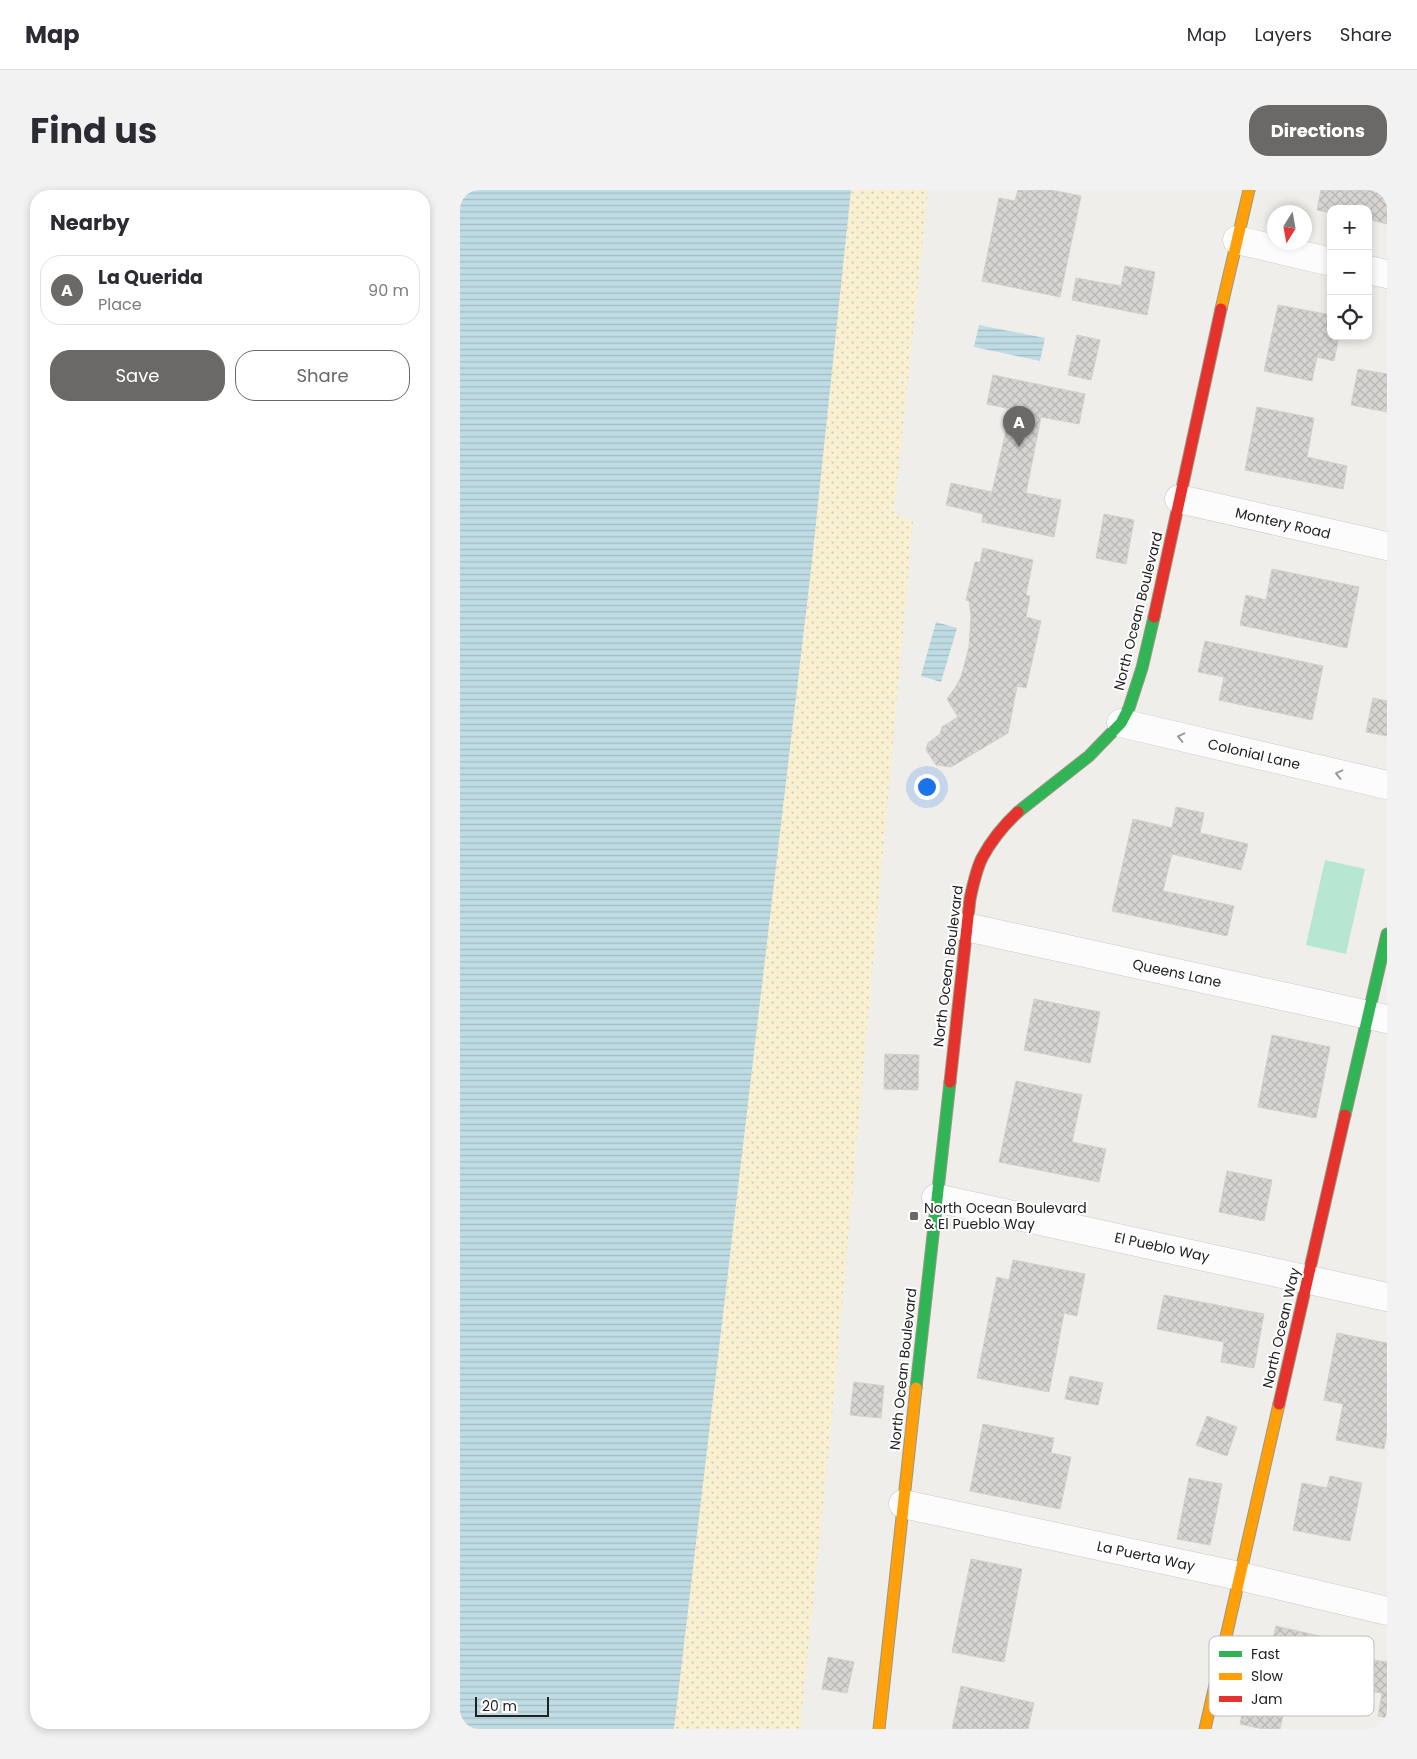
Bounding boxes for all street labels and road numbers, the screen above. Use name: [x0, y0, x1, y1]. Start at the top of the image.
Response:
street label: Montery Road: [1233, 502, 1333, 544]
street label: North Ocean Boulevard: [1109, 530, 1167, 692]
street label: Colonial Lane: [1206, 734, 1303, 774]
street label: North Ocean Boulevard: [928, 884, 968, 1048]
street label: Queens Lane: [1131, 954, 1224, 992]
street label: El Pueblo Way: [1113, 1227, 1211, 1267]
street label: North Ocean Way: [1257, 1266, 1305, 1390]
street label: North Ocean Boulevard: [885, 1287, 921, 1451]
street label: La Puerta Way: [1095, 1536, 1197, 1576]

